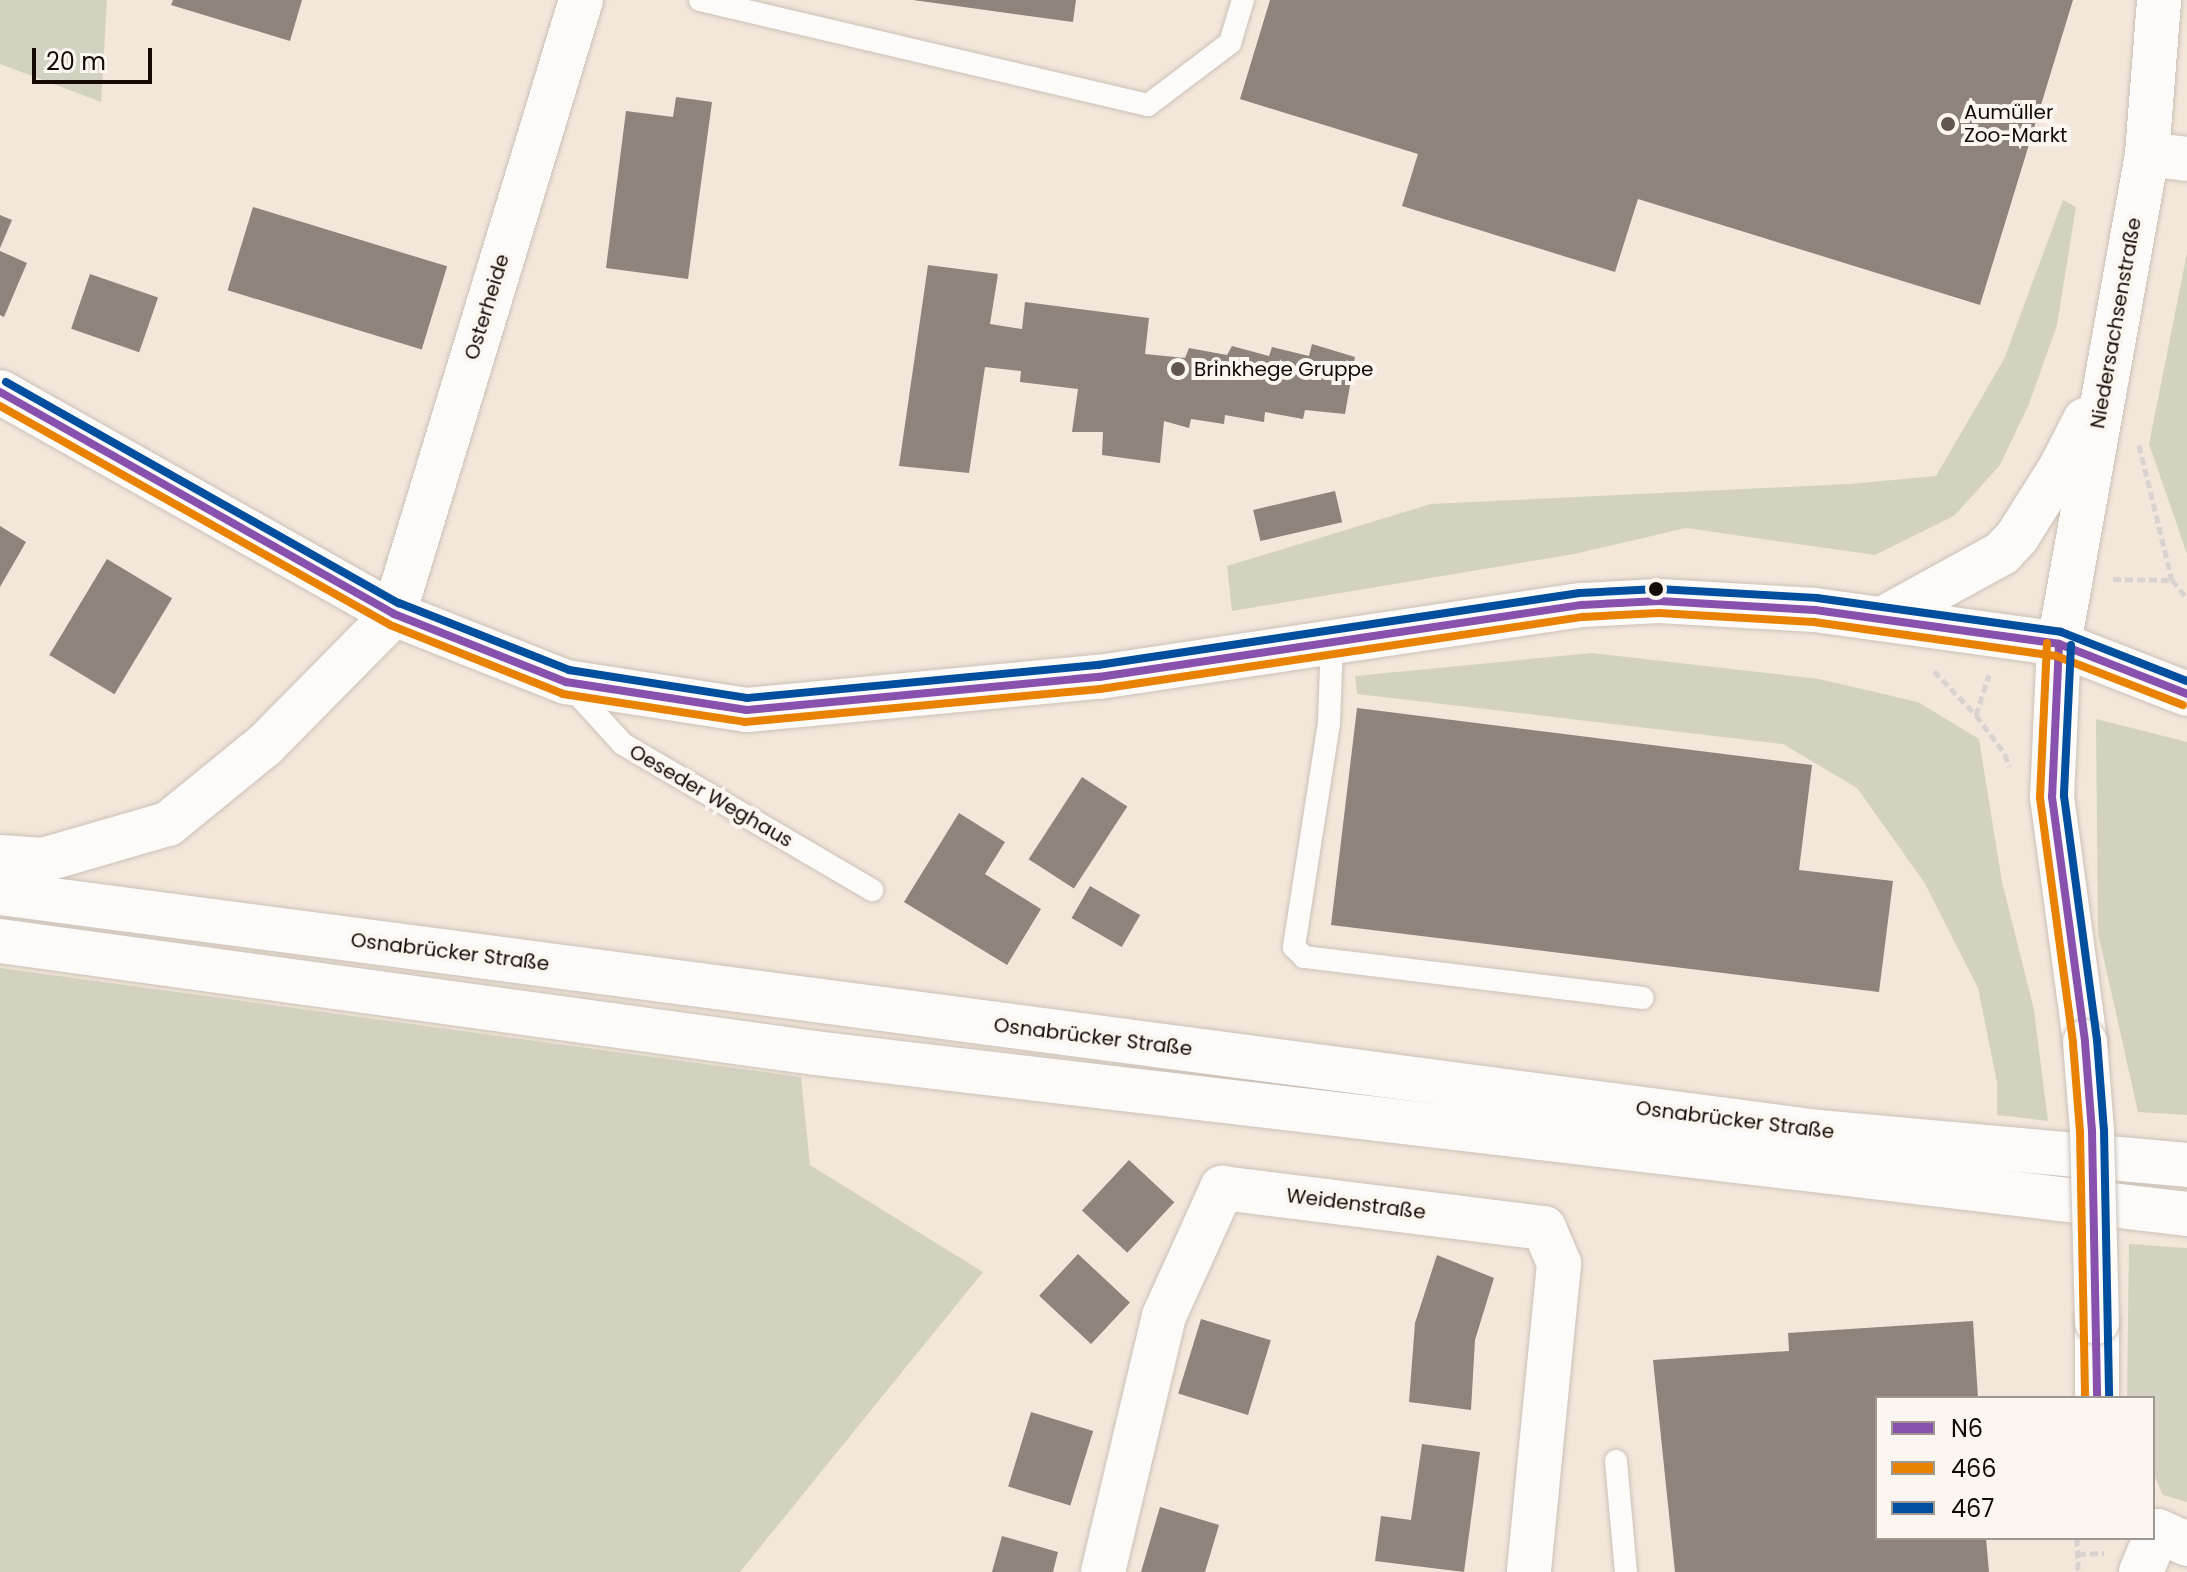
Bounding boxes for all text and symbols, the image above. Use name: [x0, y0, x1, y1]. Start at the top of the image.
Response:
scale bar: [36, 32, 156, 82]
text: 20 m: [46, 45, 106, 78]
place label: Aumüller Zoo-Markt: [1964, 100, 2067, 147]
marker: Aumüller Zoo-Markt: [1939, 115, 1957, 133]
street label: Niedersachsenstraße: [2086, 216, 2146, 430]
street label: Osterheide: [460, 251, 514, 363]
place label: Brinkhege Gruppe: [1194, 357, 1373, 381]
marker: Brinkhege Gruppe: [1169, 360, 1187, 378]
unlabelled marker: [1648, 581, 1664, 597]
street label: Oeseder Weghaus: [625, 739, 797, 853]
street label: Osnabrücker Straße: [349, 928, 551, 976]
street label: Osnabrücker Straße: [992, 1013, 1194, 1061]
street label: Osnabrücker Straße: [1634, 1096, 1836, 1144]
street label: Weidenstraße: [1285, 1184, 1427, 1224]
legend: [1875, 1396, 2155, 1540]
text: N6: [1951, 1412, 1983, 1445]
text: 466: [1951, 1452, 1997, 1485]
text: 467: [1951, 1492, 1994, 1525]

